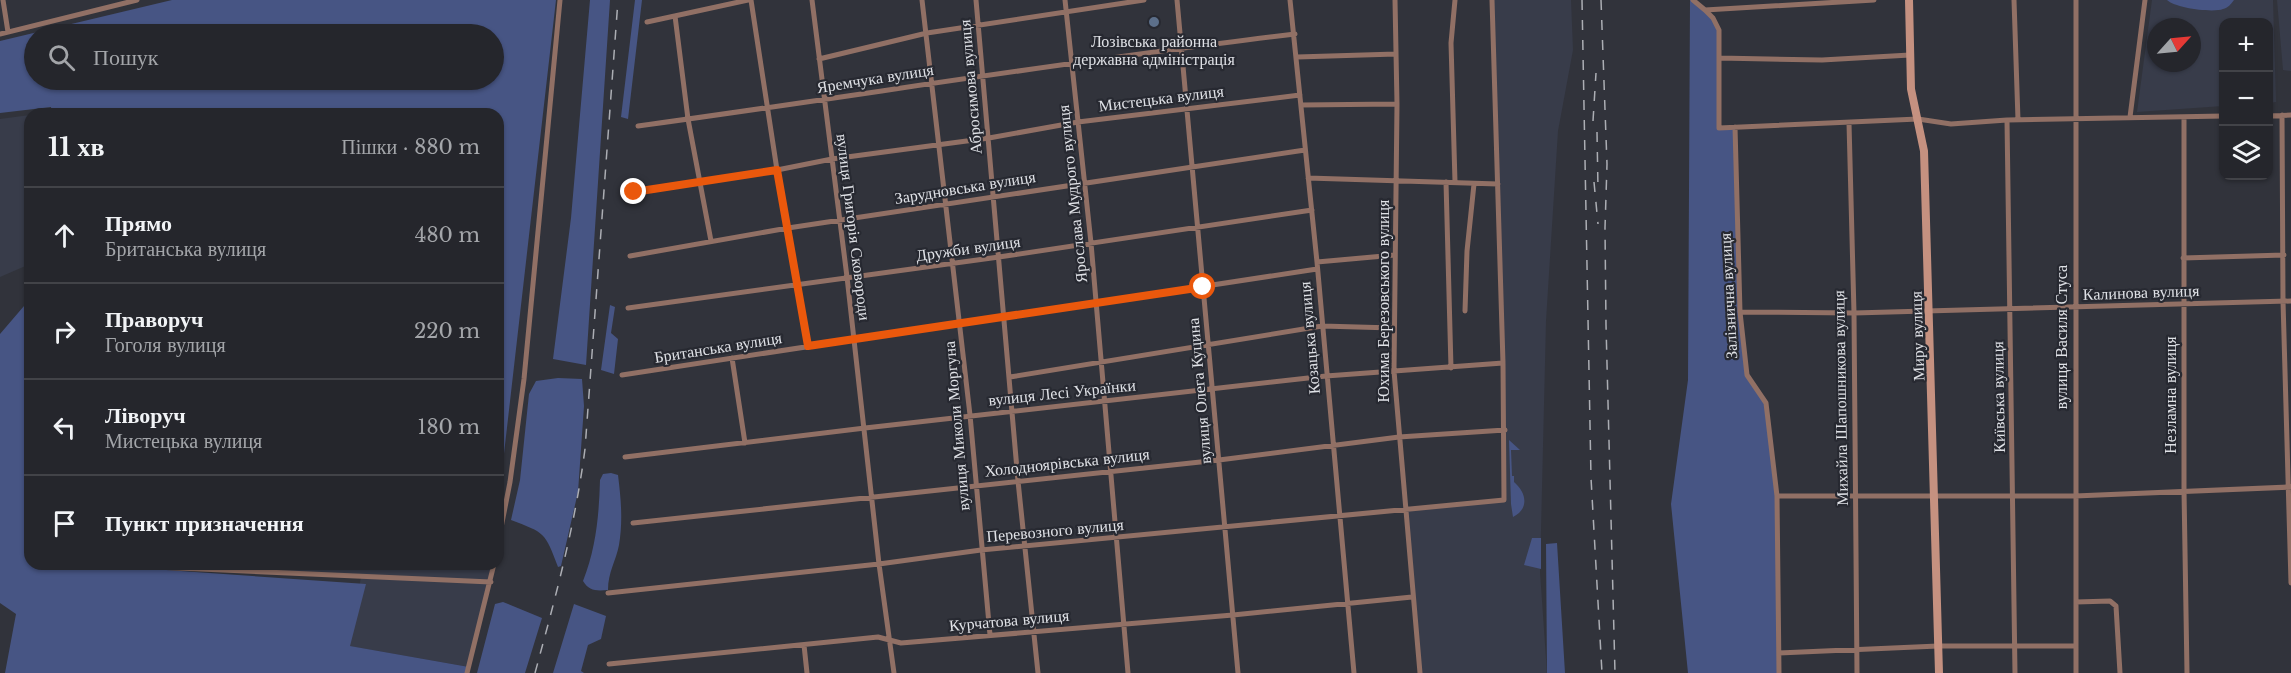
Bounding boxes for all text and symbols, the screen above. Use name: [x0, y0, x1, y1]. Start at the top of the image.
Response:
marker: Лозівська районна державна адміністрація: [1147, 15, 1161, 29]
street label: Абросимова вулиця: [954, 18, 986, 155]
north arrow: [2147, 18, 2201, 72]
map controls: [2219, 18, 2273, 180]
button: +: [2219, 18, 2273, 72]
search box: [24, 24, 504, 90]
place label: Лозівська районна державна адміністрація: [1073, 31, 1236, 69]
icon: search: [45, 41, 78, 74]
text: Пошук: [93, 44, 159, 71]
street label: Яремчука вулиця: [815, 59, 935, 97]
button: −: [2219, 72, 2273, 126]
street label: Мистецька вулиця: [1097, 80, 1225, 116]
street label: Ярослава Мудрого вулиця: [1053, 103, 1091, 284]
button: layers: [2219, 126, 2273, 180]
text: 11 хв: [48, 131, 105, 163]
street label: вулиця Григорія Сковороди: [833, 132, 875, 322]
text: Пішки · 880 m: [341, 135, 480, 159]
street label: Зарудновська вулиця: [893, 166, 1038, 208]
route end: [620, 178, 646, 204]
street label: Юхима Березовського вулиця: [1373, 199, 1393, 402]
text: Прямо: [105, 210, 172, 237]
icon: ahead: [48, 219, 81, 252]
text: 480 m: [415, 223, 480, 247]
street label: Дружби вулиця: [914, 231, 1022, 265]
street label: Залізнична вулиця: [1715, 232, 1741, 360]
text: Британська вулиця: [105, 237, 266, 261]
street label: вулиця Василя Стуса: [2051, 265, 2071, 409]
route start: [1189, 273, 1215, 299]
street label: Козацька вулиця: [1294, 280, 1324, 395]
street label: Калинова вулиця: [2082, 280, 2200, 304]
street label: Михайла Шапошникова вулиця: [1828, 289, 1852, 506]
street label: Миру вулиця: [1905, 290, 1929, 381]
text: Праворуч: [105, 306, 203, 333]
icon: right: [48, 315, 81, 348]
street label: вулиця Олега Куцина: [1183, 317, 1215, 465]
text: 220 m: [414, 319, 480, 343]
street label: Британська вулиця: [653, 327, 784, 367]
text: Гоголя вулиця: [105, 333, 226, 357]
street label: Незламна вулиця: [2160, 336, 2180, 454]
street label: вулиця Миколи Моргуна: [939, 340, 973, 512]
street label: Київська вулиця: [1987, 340, 2009, 453]
street label: вулиця Лесі Українки: [987, 374, 1137, 410]
text: Ліворуч: [105, 402, 186, 429]
icon: left: [48, 411, 81, 444]
text: 180 m: [417, 415, 480, 439]
text: Мистецька вулиця: [105, 429, 262, 453]
street label: Холодноярівська вулиця: [983, 443, 1151, 481]
icon: arrive: [48, 507, 81, 540]
text: Пункт призначення: [105, 510, 304, 537]
street label: Перевозного вулиця: [986, 514, 1125, 546]
street label: Курчатова вулиця: [948, 605, 1070, 635]

